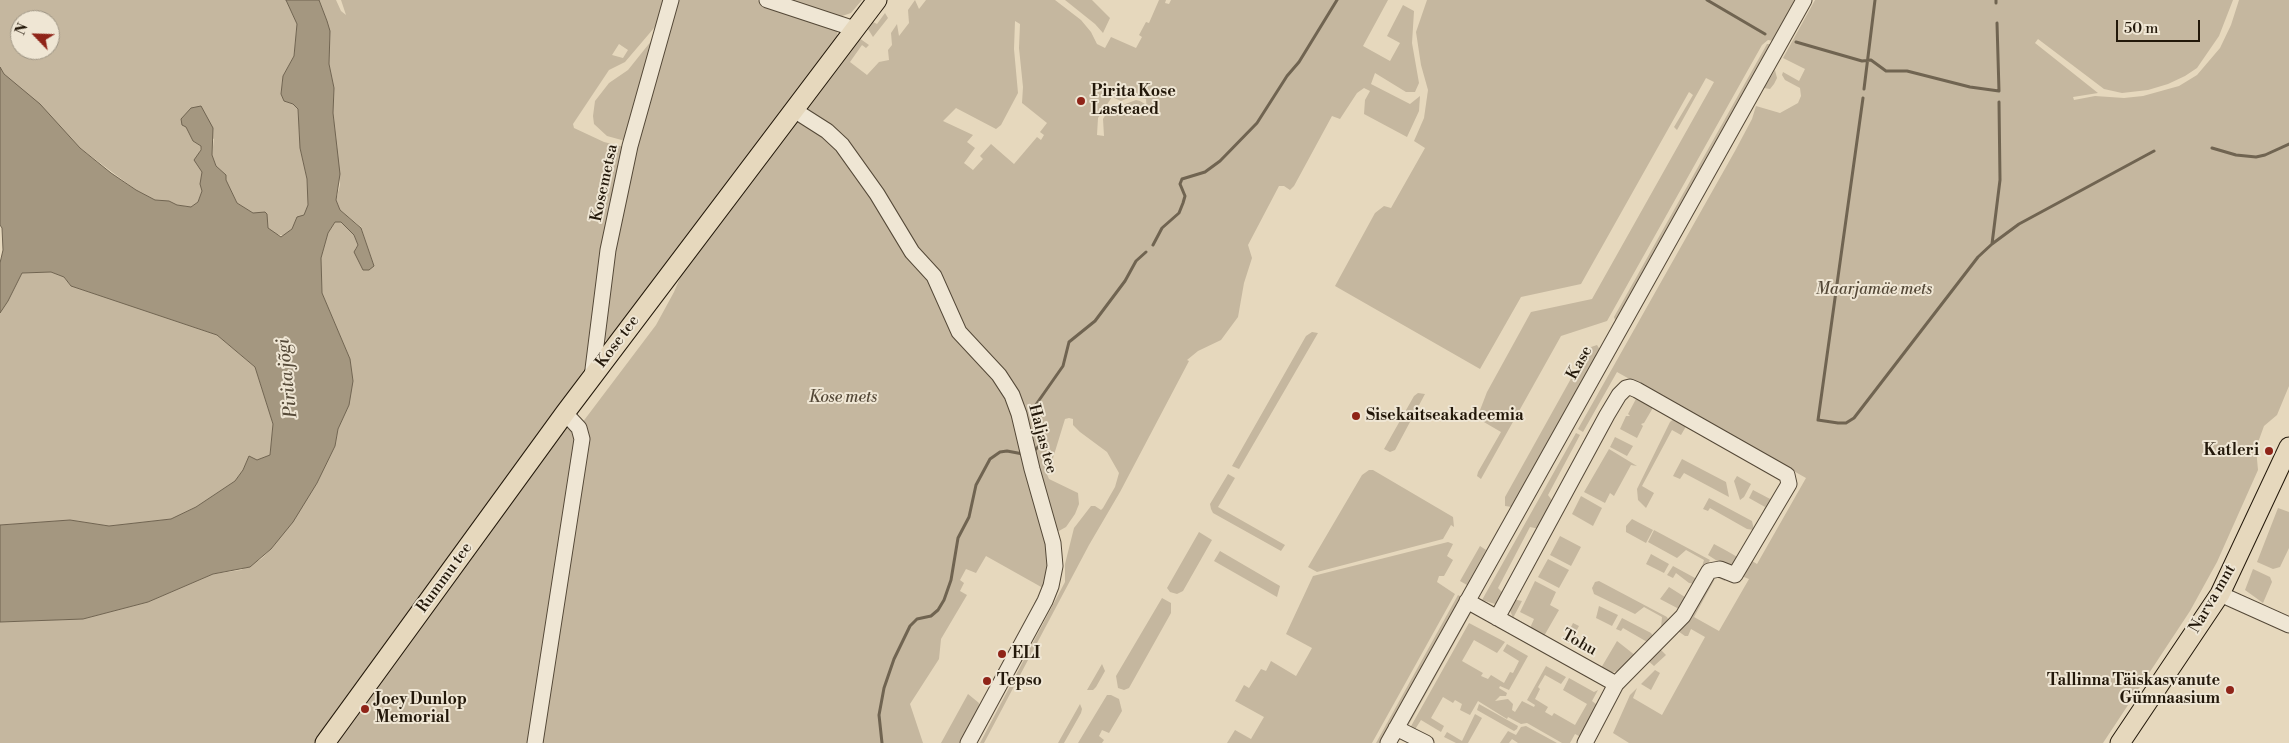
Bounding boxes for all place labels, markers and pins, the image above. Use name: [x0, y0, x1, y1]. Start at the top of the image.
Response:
place label: Pirita Kose Lasteaed: [1091, 82, 1176, 120]
marker: Pirita Kose Lasteaed: [1075, 95, 1087, 107]
place label: Sisekaitseakadeemia: [1366, 406, 1524, 426]
marker: Sisekaitseakadeemia: [1350, 410, 1362, 422]
place label: Katleri: [2204, 441, 2259, 461]
marker: Katleri: [2263, 445, 2275, 457]
place label: ELI: [1012, 644, 1040, 664]
marker: ELI: [996, 648, 1008, 660]
place label: Tepso: [997, 671, 1042, 691]
place label: Tallinna Täiskasvanute Gümnaasium: [2047, 671, 2220, 709]
marker: Tepso: [981, 675, 993, 687]
marker: Tallinna Täiskasvanute Gümnaasium: [2224, 684, 2236, 696]
place label: Joey Dunlop Memorial: [375, 690, 467, 728]
marker: Joey Dunlop Memorial: [359, 703, 371, 715]

